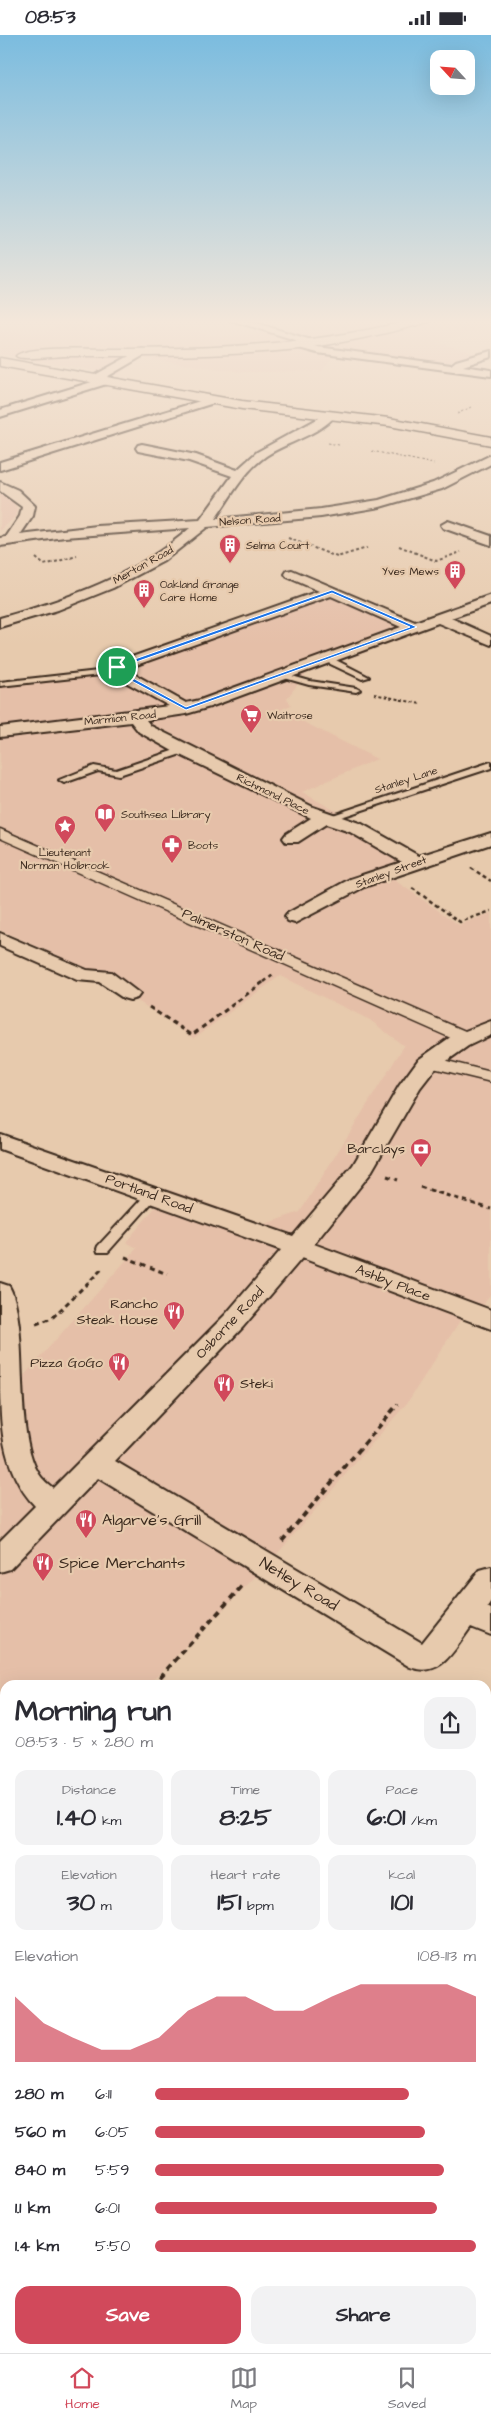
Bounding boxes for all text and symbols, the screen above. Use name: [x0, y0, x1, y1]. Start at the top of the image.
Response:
text: 08:53: [25, 4, 76, 31]
north arrow: [430, 50, 475, 95]
map controls: [430, 50, 475, 95]
street label: Nelson Road: [219, 510, 282, 530]
building icon: Selma Court: [218, 533, 242, 564]
place label: Selma Court: [246, 538, 310, 553]
street label: Merton Road: [110, 542, 176, 588]
building icon: Yves Mews: [443, 559, 467, 590]
place label: Yves Mews: [382, 564, 439, 579]
place label: Oakland Grange Care Home: [160, 577, 239, 605]
building icon: Oakland Grange Care Home: [132, 578, 156, 609]
pin: [96, 646, 138, 688]
icon: arrive: [103, 653, 131, 681]
supermarket icon: Waitrose: [239, 703, 263, 734]
street label: Marmion Road: [83, 707, 157, 729]
place label: Waitrose: [267, 708, 313, 723]
street label: Stanley Lane: [373, 763, 440, 798]
street label: Richmond Place: [234, 770, 312, 818]
library icon: Southsea LIbrary: [93, 802, 117, 833]
place label: Southsea LIbrary: [121, 807, 210, 823]
place icon: Lieutenant Norman Holbrook: [53, 814, 77, 845]
pharmacy icon: Boots: [160, 833, 184, 864]
place label: Boots: [188, 838, 219, 853]
place label: Lieutenant Norman Holbrook: [20, 845, 110, 873]
street label: Stanley Street: [353, 852, 430, 893]
street label: Palmerston Road: [179, 904, 287, 966]
bank icon: Barclays: [409, 1137, 433, 1168]
place label: Barclays: [347, 1139, 405, 1159]
street label: Portland Road: [103, 1169, 195, 1219]
street label: Ashby Place: [353, 1260, 434, 1307]
street label: Osborne Road: [191, 1282, 269, 1364]
place label: Rancho Steak House: [76, 1294, 158, 1330]
restaurant icon: Rancho Steak House: [162, 1300, 186, 1331]
restaurant icon: Pizza GoGo: [107, 1351, 131, 1382]
place label: Pizza GoGo: [30, 1353, 103, 1373]
restaurant icon: Steki: [212, 1372, 236, 1403]
place label: Steki: [240, 1374, 273, 1394]
restaurant icon: Algarve's Grill: [74, 1508, 98, 1539]
place label: Algarve's Grill: [102, 1509, 201, 1532]
restaurant icon: Spice Merchants: [31, 1551, 55, 1582]
place label: Spice Merchants: [59, 1552, 185, 1574]
street label: Netley Road: [255, 1552, 342, 1617]
text: Morning run: [15, 1692, 171, 1731]
button: share: [424, 1697, 476, 1749]
text: 08:53 · 5 × 280 m: [15, 1731, 153, 1753]
text: Distance: [62, 1780, 116, 1800]
text: Time: [231, 1780, 260, 1800]
text: Pace: [386, 1780, 418, 1800]
text: 1.40: [57, 1800, 96, 1835]
text: 8:25: [219, 1800, 272, 1835]
text: 6:01: [367, 1800, 405, 1835]
text: km: [96, 1811, 121, 1831]
text: /km: [405, 1811, 437, 1831]
text: Elevation: [62, 1865, 117, 1885]
text: Heart rate: [210, 1865, 281, 1885]
text: kcal: [388, 1865, 415, 1885]
text: 30: [67, 1885, 95, 1920]
text: 151: [217, 1885, 241, 1920]
text: 101: [391, 1885, 413, 1920]
text: m: [95, 1896, 112, 1916]
text: bpm: [241, 1896, 274, 1916]
text: Elevation: [15, 1945, 78, 1967]
text: 108–113 m: [417, 1945, 476, 1967]
text: 280 m: [15, 2083, 63, 2105]
text: 6:11: [95, 2083, 112, 2105]
text: 560 m: [15, 2121, 65, 2143]
text: 6:05: [95, 2121, 129, 2143]
text: 840 m: [15, 2159, 65, 2181]
text: 5:59: [95, 2159, 129, 2181]
text: 1.1 km: [15, 2197, 50, 2219]
text: 6:01: [95, 2197, 120, 2219]
text: 1.4 km: [15, 2235, 59, 2257]
text: 5:50: [95, 2235, 130, 2257]
button: Save: [15, 2286, 241, 2344]
button: Share: [251, 2286, 476, 2344]
tab: Home: [65, 2364, 100, 2414]
tab: Map: [230, 2364, 258, 2414]
tab: Saved: [388, 2364, 426, 2414]

